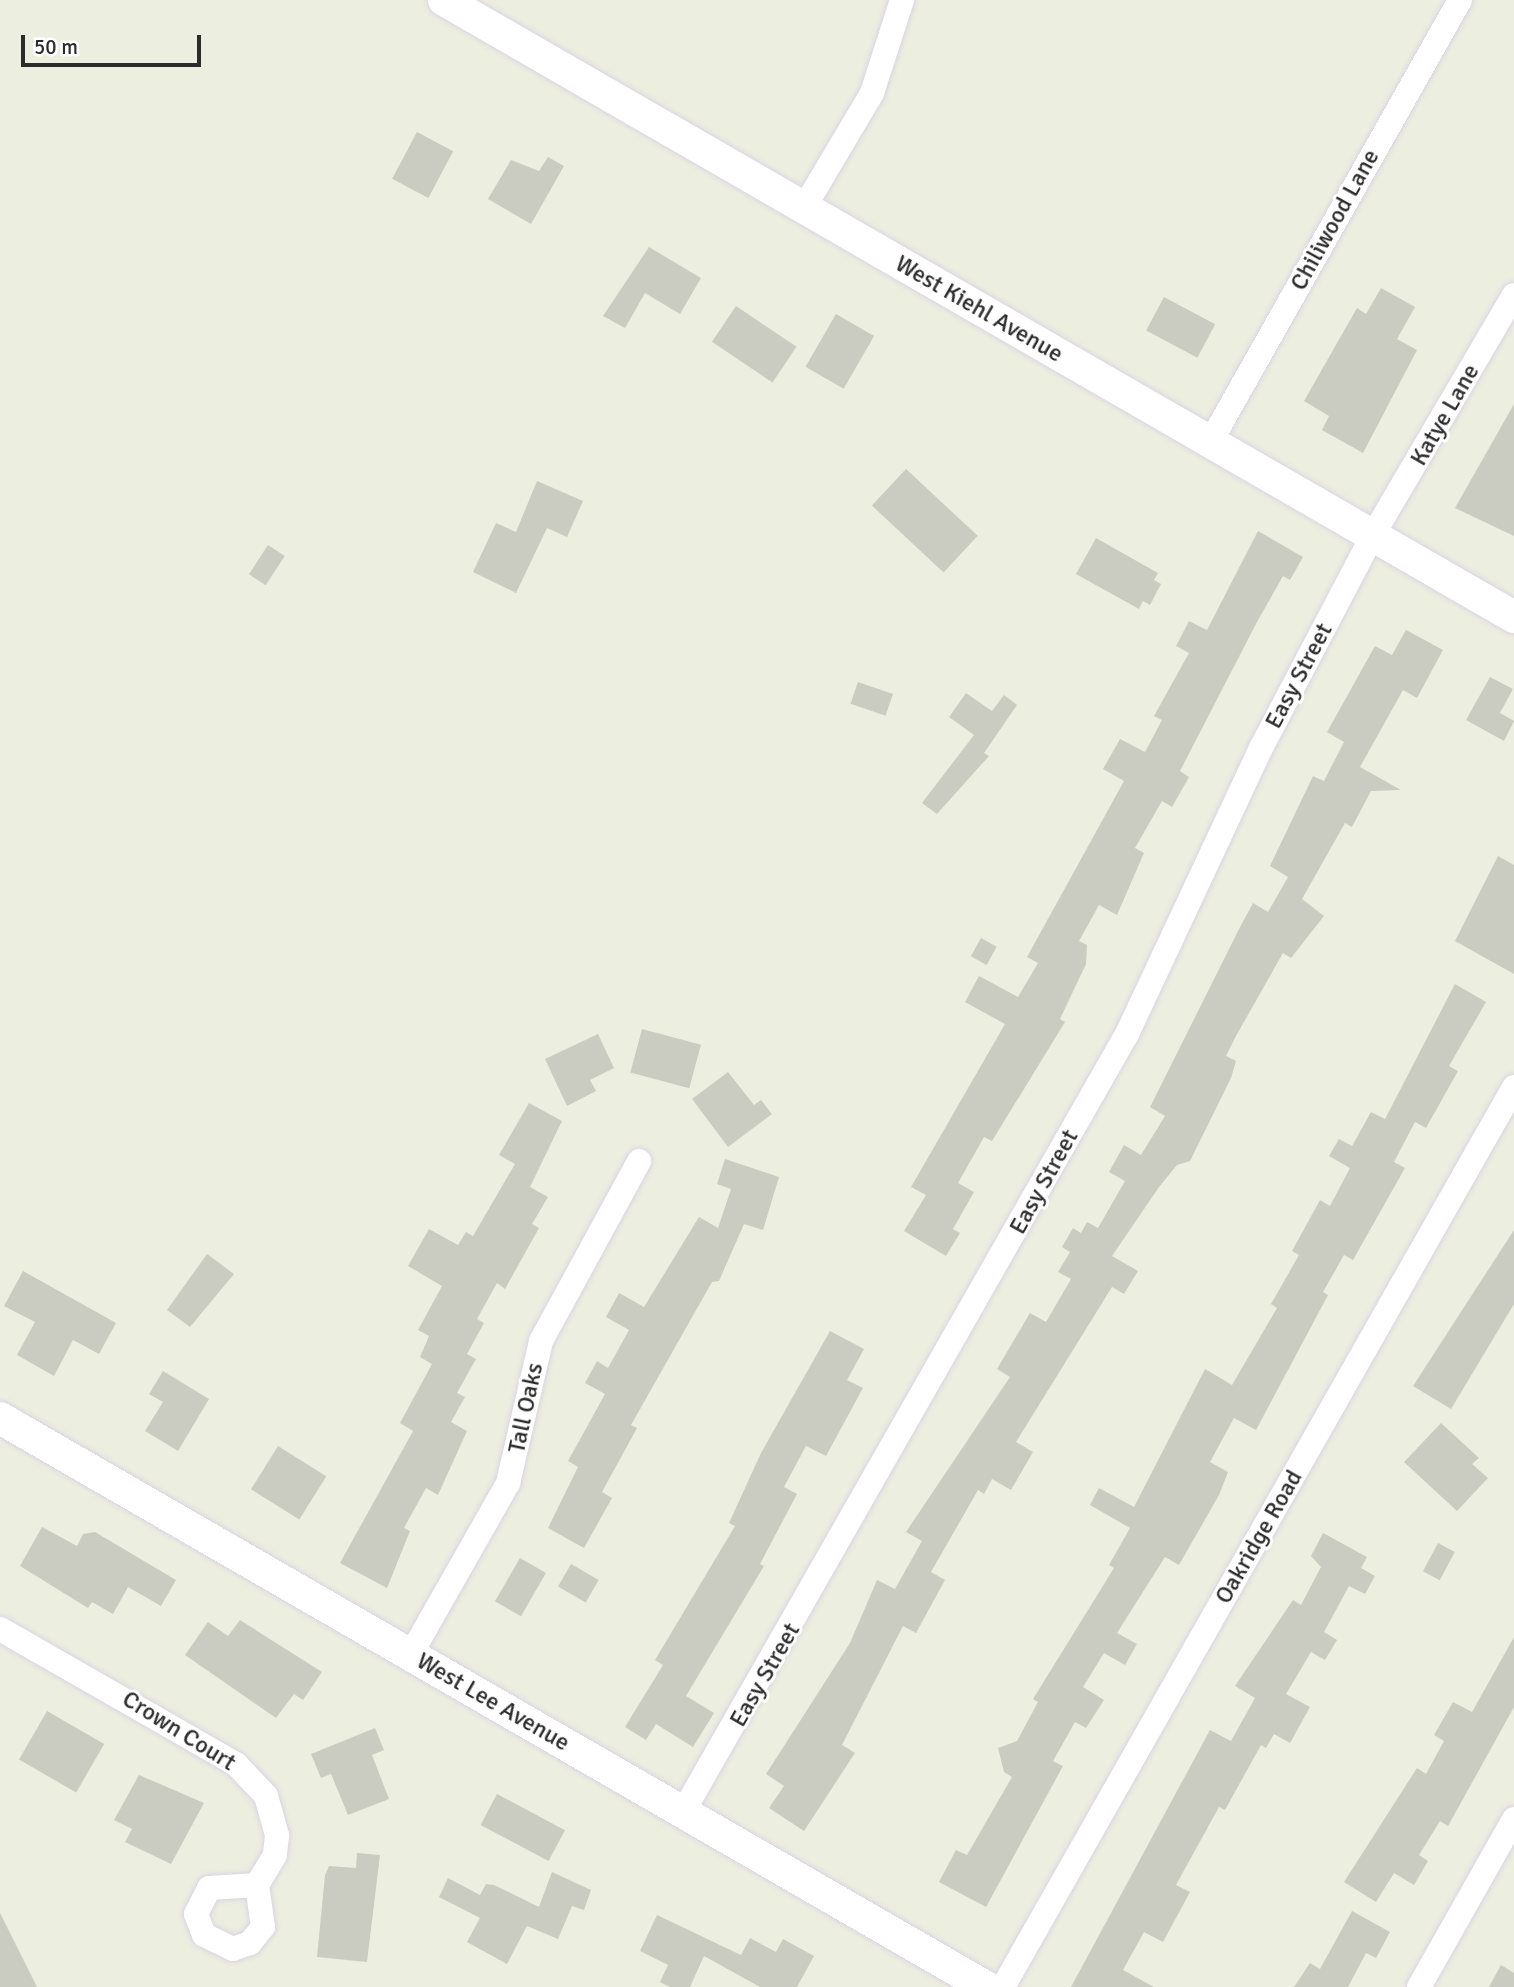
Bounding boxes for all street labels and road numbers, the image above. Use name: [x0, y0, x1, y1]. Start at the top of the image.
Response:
street label: Chiliwood Lane: [1284, 144, 1386, 296]
street label: West Kiehl Avenue: [890, 249, 1068, 369]
street label: Katye Lane: [1404, 359, 1486, 471]
street label: Easy Street: [1259, 618, 1339, 734]
street label: Easy Street: [1004, 1125, 1084, 1239]
street label: Tall Oaks: [502, 1360, 550, 1456]
street label: Oakridge Road: [1209, 1465, 1309, 1609]
street label: Easy Street: [724, 1618, 806, 1732]
street label: West Lee Avenue: [411, 1647, 575, 1757]
street label: Crown Court: [117, 1685, 241, 1777]

